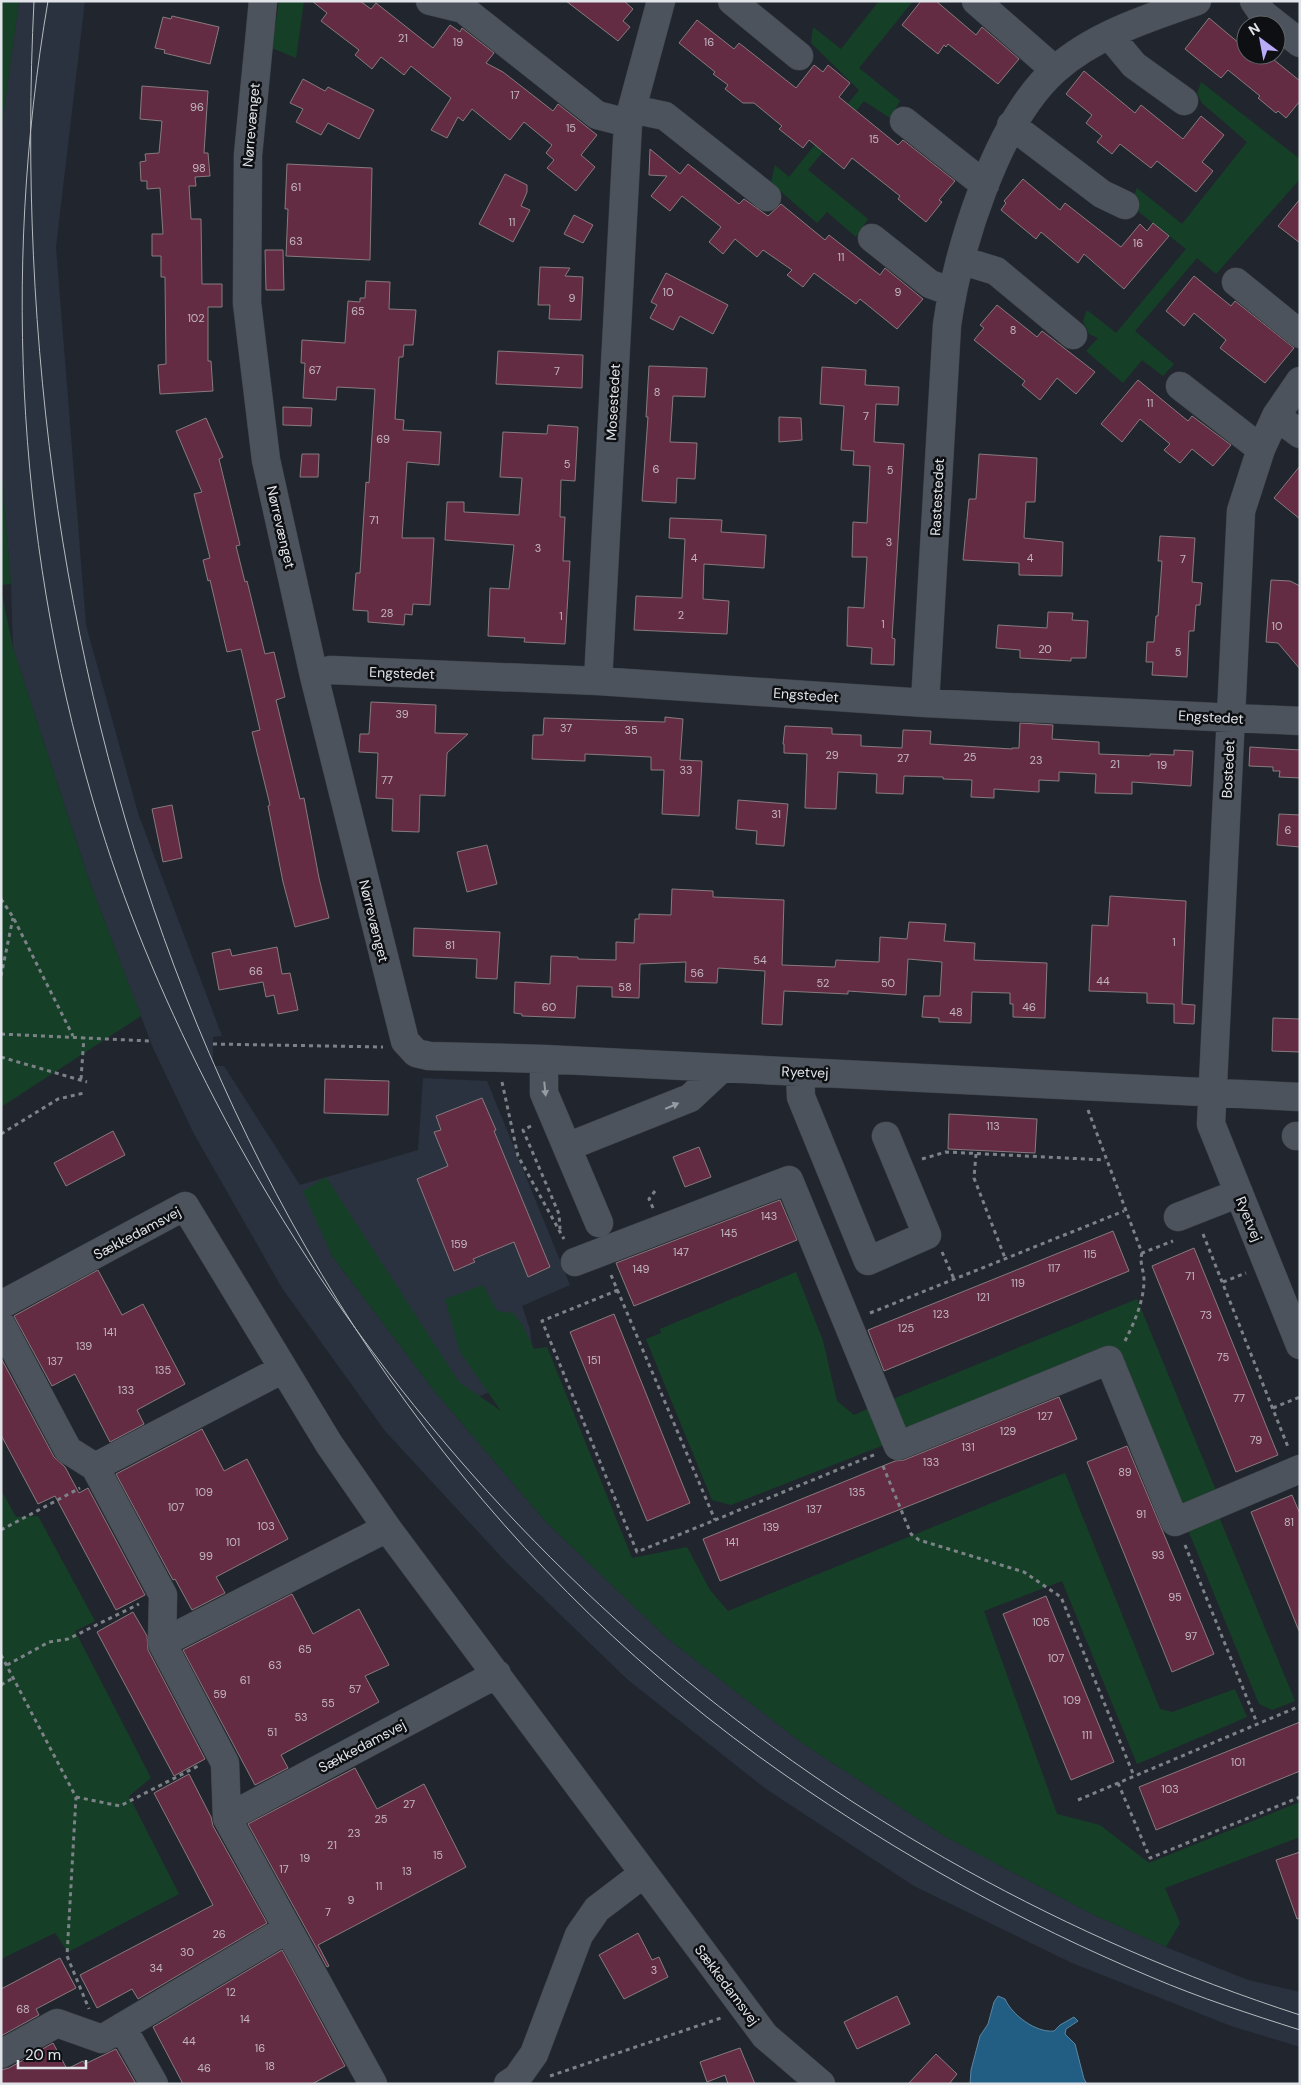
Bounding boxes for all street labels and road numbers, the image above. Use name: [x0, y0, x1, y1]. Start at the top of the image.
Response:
street label: Nørrevænget: [238, 82, 264, 168]
street label: Mosestedet: [602, 363, 624, 441]
street label: Rastestedet: [926, 458, 948, 536]
street label: Nørrevænget: [263, 484, 299, 570]
street label: Engstedet: [369, 663, 435, 683]
street label: Engstedet: [773, 684, 839, 706]
street label: Engstedet: [1178, 706, 1244, 728]
street label: Bostedet: [1217, 739, 1239, 799]
street label: Nørrevænget: [355, 878, 393, 964]
street label: Ryetvej: [781, 1062, 829, 1082]
street label: Ryetvej: [1232, 1194, 1266, 1244]
street label: Sækkedamsvej: [90, 1202, 184, 1264]
street label: Sækkedamsvej: [315, 1715, 409, 1777]
street label: Sækkedamsvej: [691, 1941, 763, 2029]

